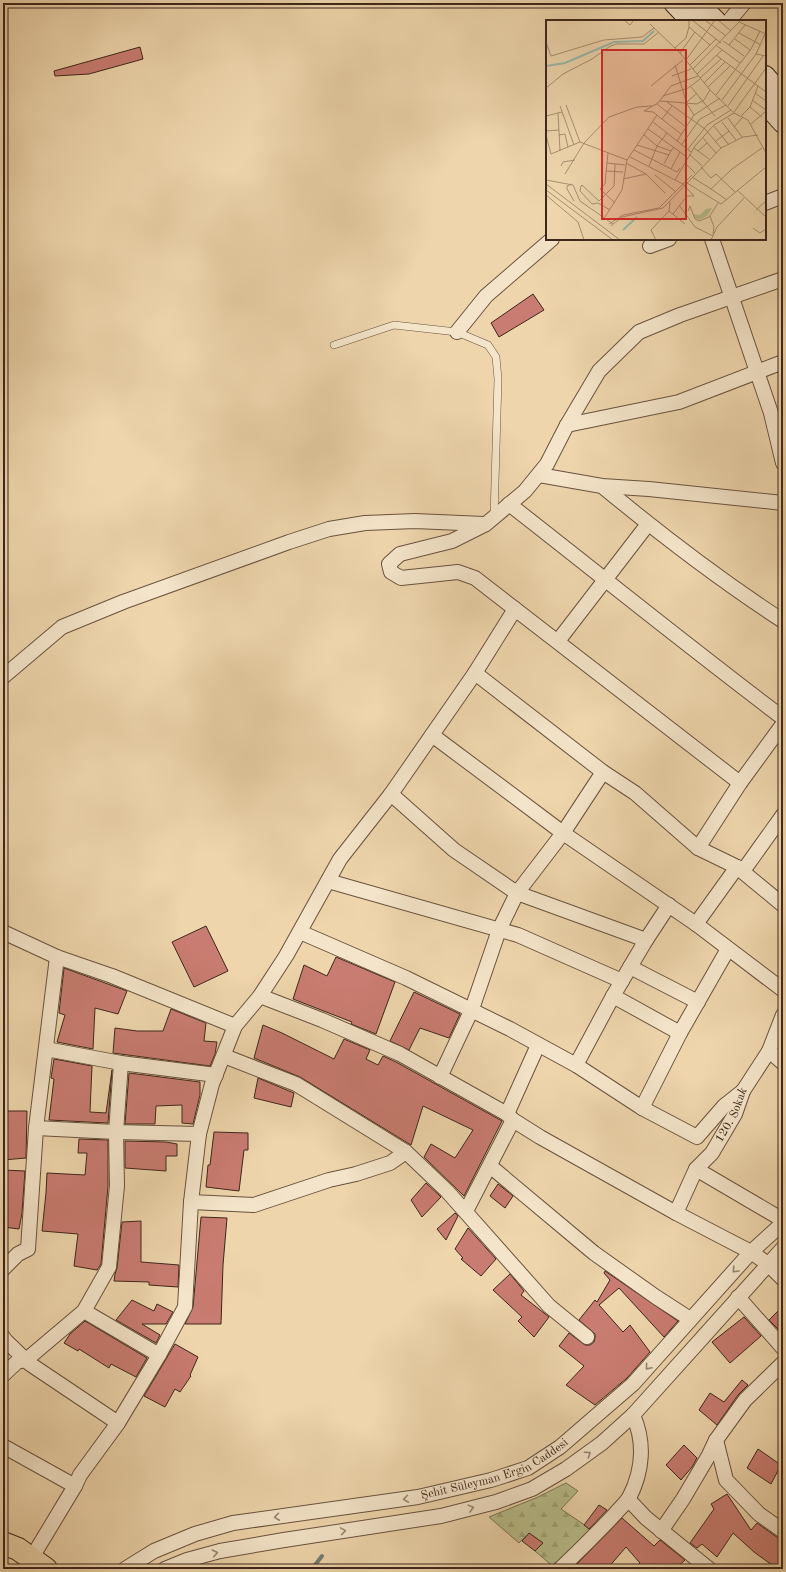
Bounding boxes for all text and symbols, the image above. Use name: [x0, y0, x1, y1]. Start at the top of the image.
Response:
inset map: [546, 20, 766, 240]
street label: 120. Sokak: [714, 1085, 750, 1145]
one-way arrow: [732, 1265, 740, 1273]
one-way arrow: [646, 1362, 653, 1369]
street label: Şehit Süleyman Ergin Caddesi: [420, 1437, 571, 1502]
one-way arrow: [583, 1452, 590, 1459]
one-way arrow: [402, 1494, 409, 1503]
one-way arrow: [468, 1505, 474, 1513]
one-way arrow: [274, 1512, 280, 1521]
one-way arrow: [340, 1527, 346, 1536]
one-way arrow: [212, 1549, 218, 1557]

